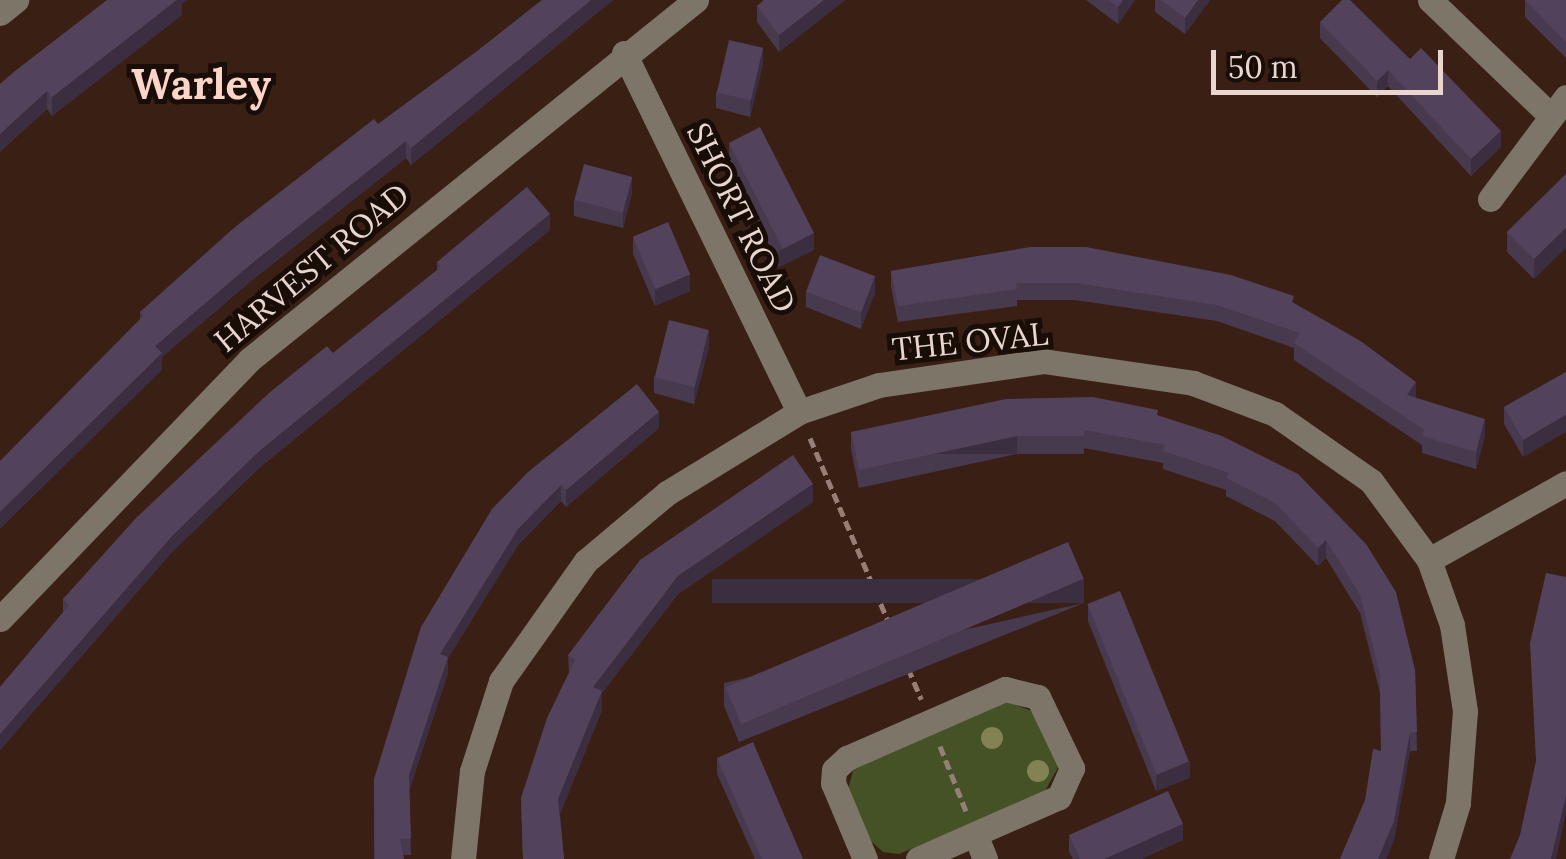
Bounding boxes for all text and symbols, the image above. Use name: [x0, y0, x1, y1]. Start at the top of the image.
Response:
scale bar: [1216, 30, 1448, 92]
text: 50 m: [1228, 48, 1298, 86]
district label: Warley: [131, 59, 271, 109]
street label: SHORT ROAD: [679, 117, 803, 319]
street label: HARVEST ROAD: [207, 176, 417, 360]
street label: THE OVAL: [890, 315, 1050, 369]

